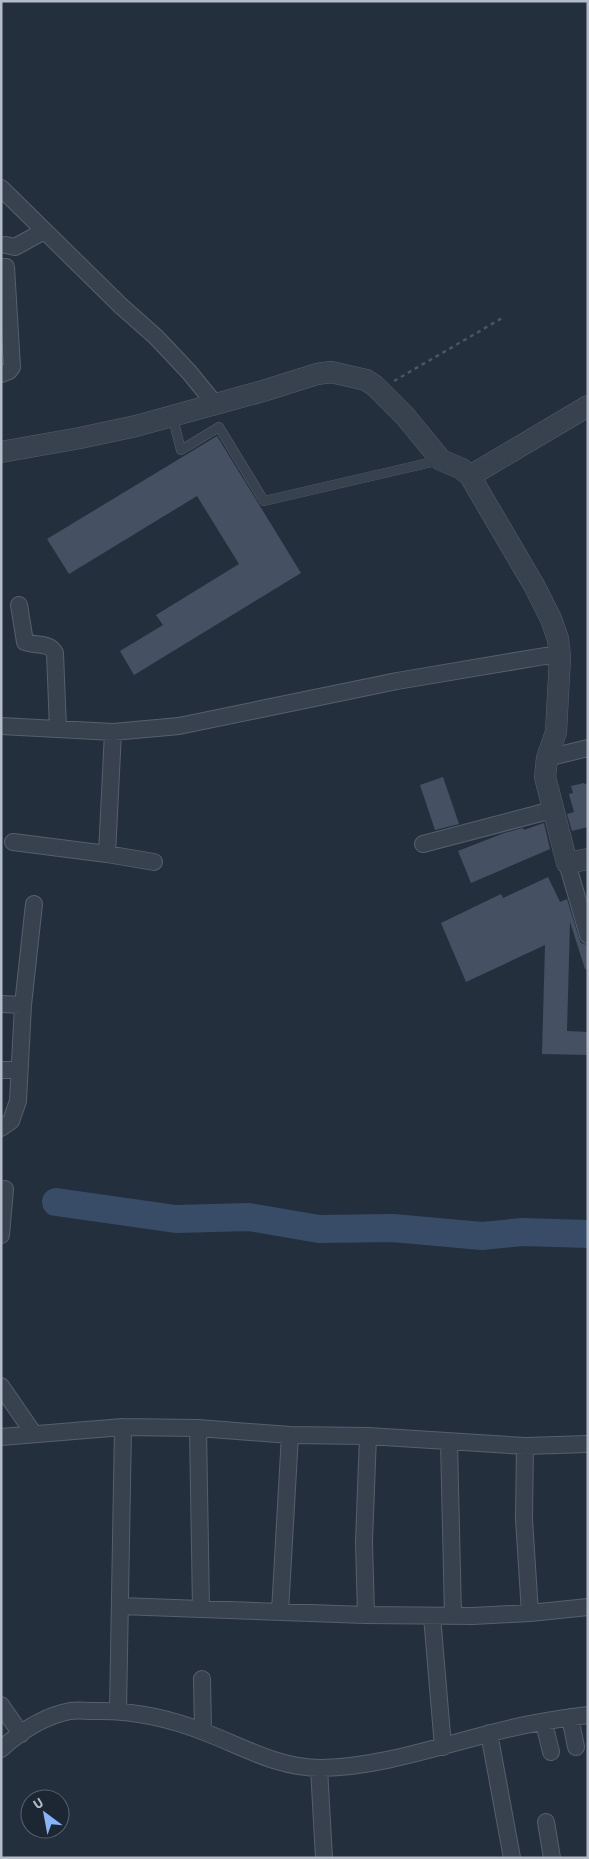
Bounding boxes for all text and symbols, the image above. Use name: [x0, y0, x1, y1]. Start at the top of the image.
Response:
north arrow: [20, 1789, 70, 1839]
text: U: [29, 1793, 48, 1815]

